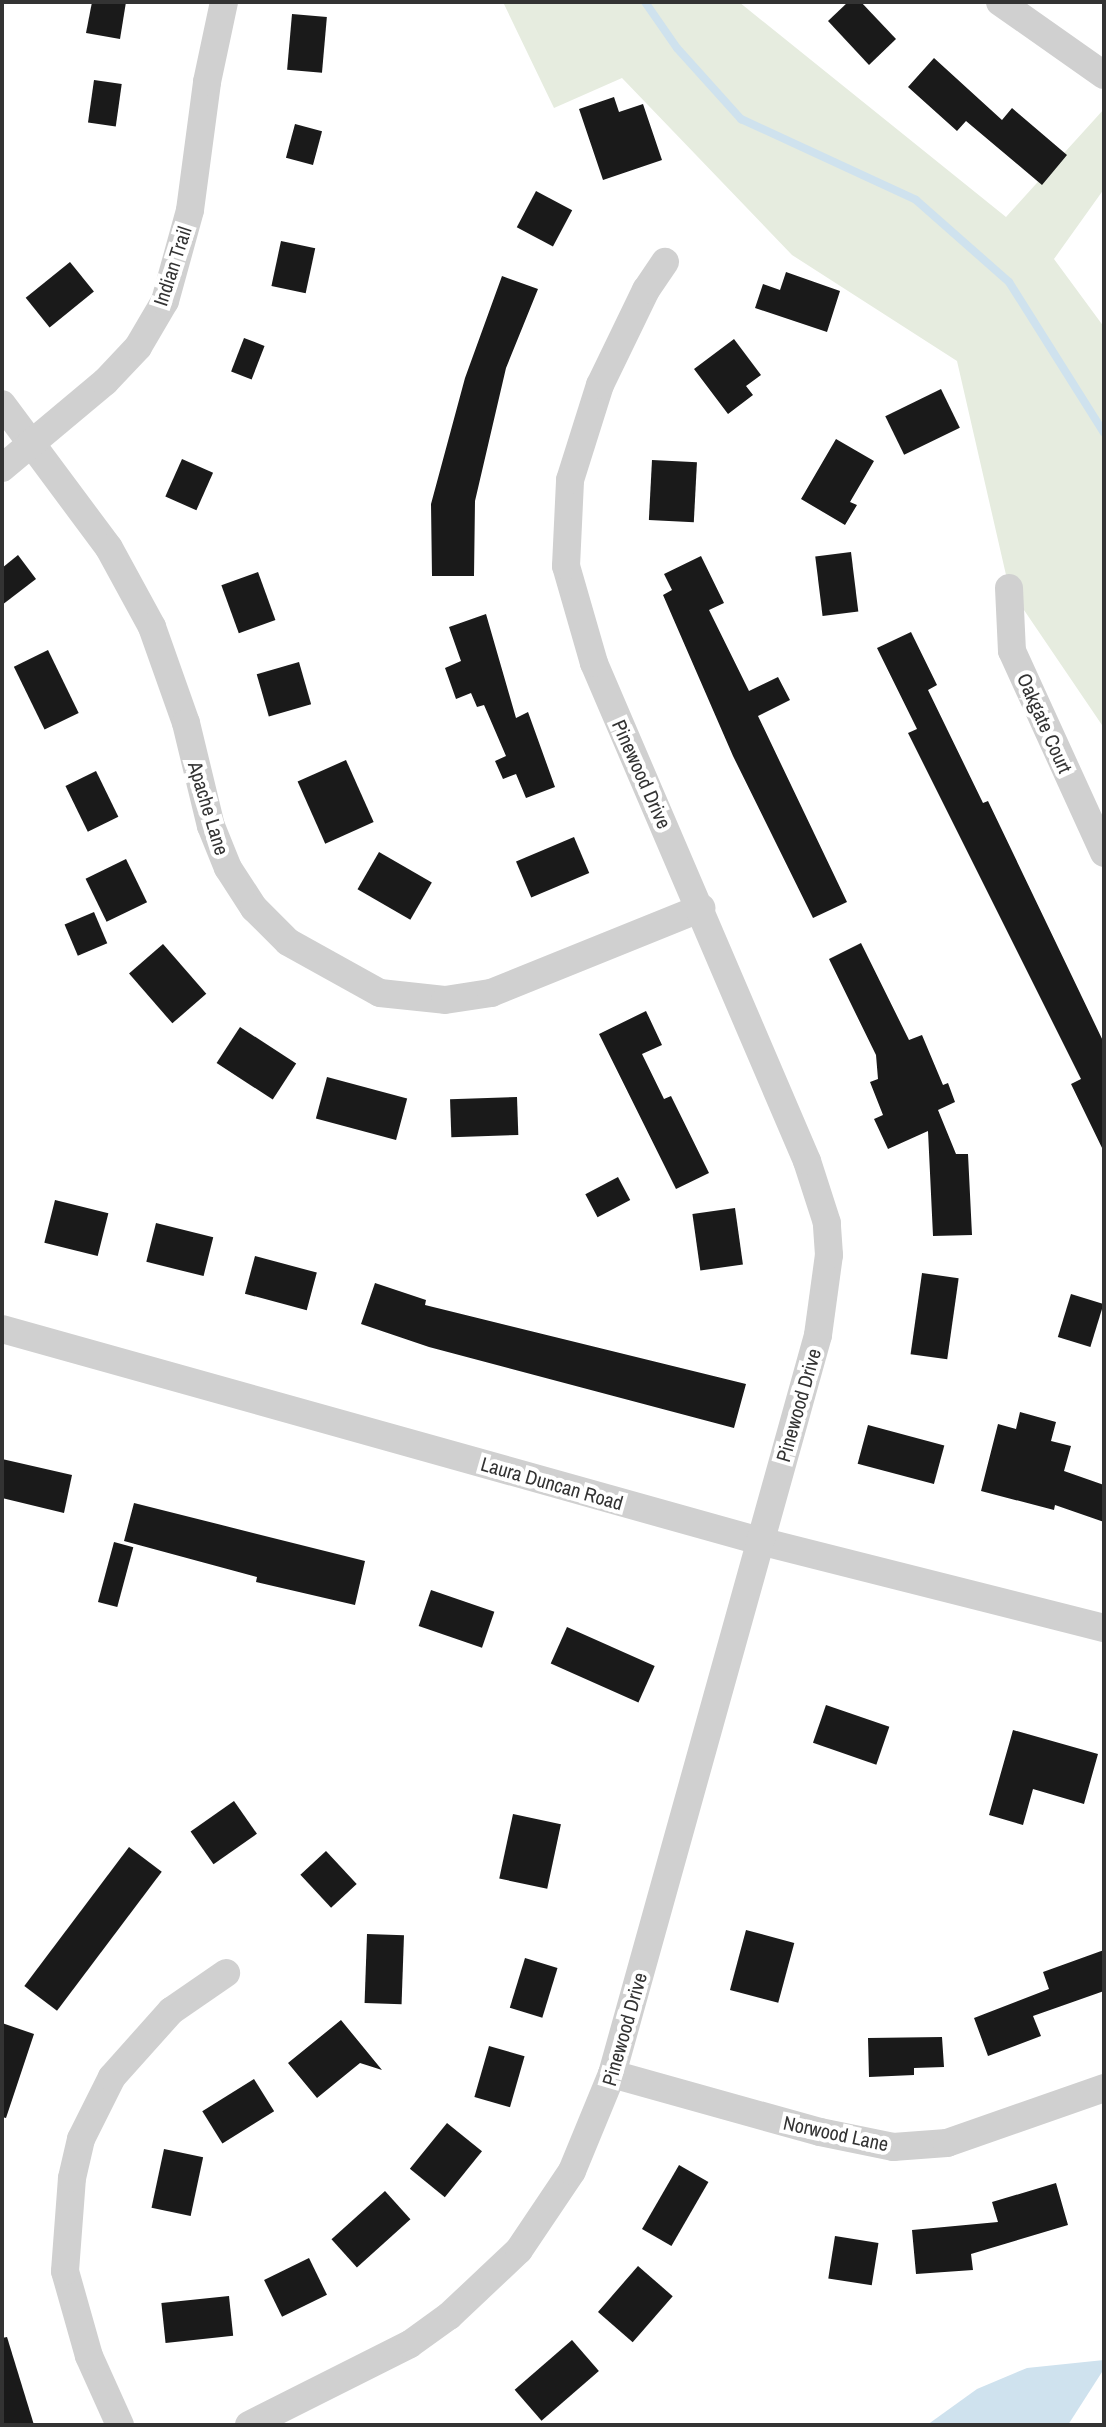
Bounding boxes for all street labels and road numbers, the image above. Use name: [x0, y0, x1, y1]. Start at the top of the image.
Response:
street label: Indian Trail: [148, 223, 196, 309]
street label: Oakgate Court: [1012, 669, 1078, 777]
street label: Pinewood Drive: [607, 716, 677, 832]
street label: Apache Lane: [183, 758, 235, 858]
street label: Pinewood Drive: [770, 1346, 826, 1464]
street label: Laura Duncan Road: [478, 1451, 626, 1515]
street label: Pinewood Drive: [596, 1970, 652, 2088]
street label: Norwood Lane: [781, 2110, 891, 2156]

